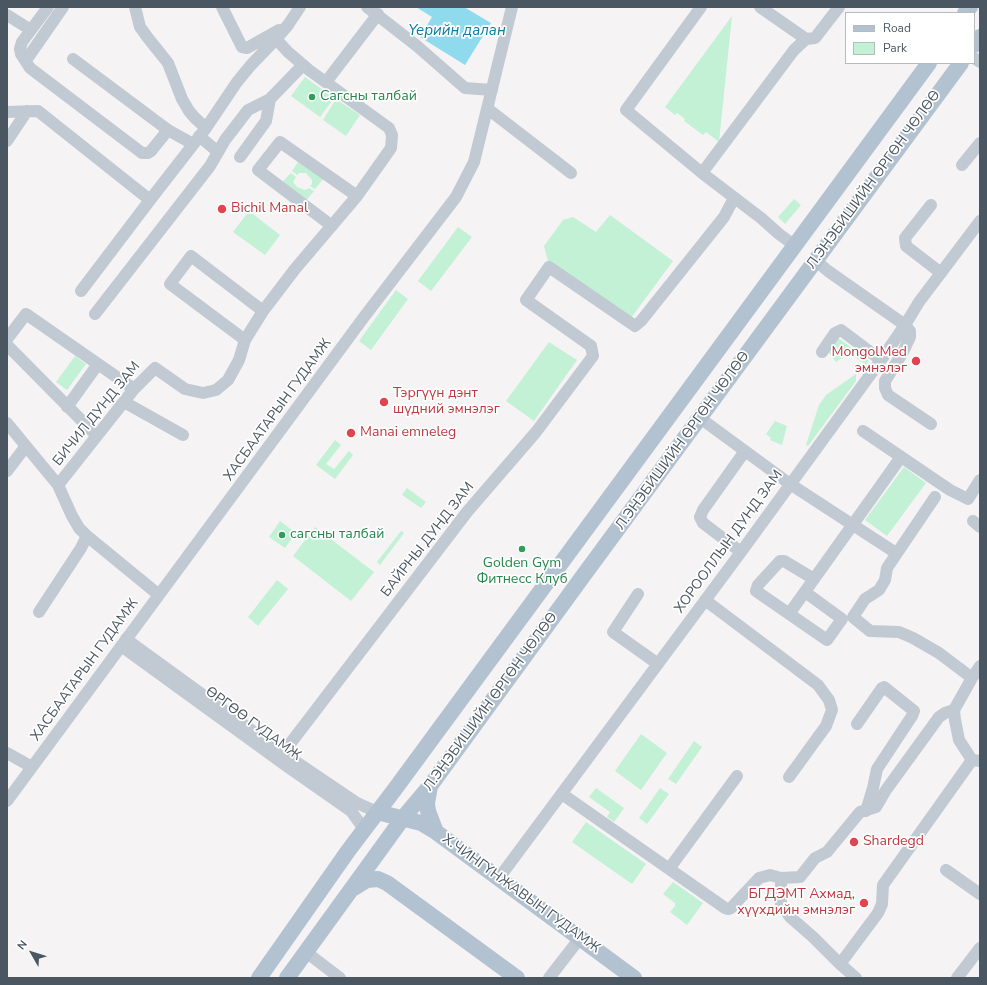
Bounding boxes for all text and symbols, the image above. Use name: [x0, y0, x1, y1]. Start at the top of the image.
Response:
legend: [845, 12, 975, 64]
text: Road: [883, 20, 911, 36]
water label: Үерийн далан: [408, 22, 506, 40]
text: Park: [883, 40, 907, 56]
street label: Л.ЭНЭБИШИЙН ӨРГӨН ЧӨЛӨӨ: [804, 88, 944, 272]
place label: Сагсны талбай: [320, 89, 417, 105]
marker: Сагсны талбай: [307, 92, 317, 102]
place label: Bichil Manal: [231, 201, 308, 217]
marker: Bichil Manal: [216, 203, 228, 215]
street label: ХАСБААТАРЫН ГУДАМЖ: [221, 336, 335, 484]
place label: MongolMed эмнэлэг: [832, 345, 907, 378]
street label: Л.ЭНЭБИШИЙН ӨРГӨН ЧӨЛӨӨ: [613, 349, 753, 533]
marker: MongolMed эмнэлэг: [910, 355, 922, 367]
street label: БИЧИЛ ДУНД ЗАМ: [50, 358, 144, 470]
place label: Тэргүүн дэнт шүдний эмнэлэг: [393, 386, 500, 418]
marker: Тэргүүн дэнт шүдний эмнэлэг: [378, 396, 390, 408]
place label: Manai emneleg: [360, 425, 456, 441]
marker: Manai emneleg: [345, 427, 357, 439]
street label: ХОРООЛЛЫН ДУНД ЗАМ: [671, 467, 787, 617]
street label: БАЙРНЫ ДУНД ЗАМ: [378, 479, 478, 601]
place label: сагсны талбай: [290, 527, 384, 543]
marker: сагсны талбай: [277, 530, 287, 540]
marker: Golden Gym Фитнесс Клуб: [517, 544, 527, 554]
place label: Golden Gym Фитнесс Клуб: [476, 556, 568, 588]
street label: ХАСБААТАРЫН ГУДАМЖ: [28, 596, 142, 744]
street label: Л.ЭНЭБИШИЙН ӨРГӨН ЧӨЛӨӨ: [421, 610, 561, 794]
street label: ӨРГӨӨ ГУДАМЖ: [202, 684, 304, 764]
street label: Х.ЧИНГҮНЖАВЫН ГУДАМЖ: [439, 831, 603, 957]
place label: Shardegd: [863, 834, 924, 850]
marker: Shardegd: [848, 836, 860, 848]
place label: БГДЭМТ Ахмад, хүүхдийн эмнэлэг: [737, 887, 855, 920]
marker: БГДЭМТ Ахмад, хүүхдийн эмнэлэг: [858, 897, 870, 909]
north arrow: [12, 933, 52, 973]
text: N: [14, 937, 31, 953]

